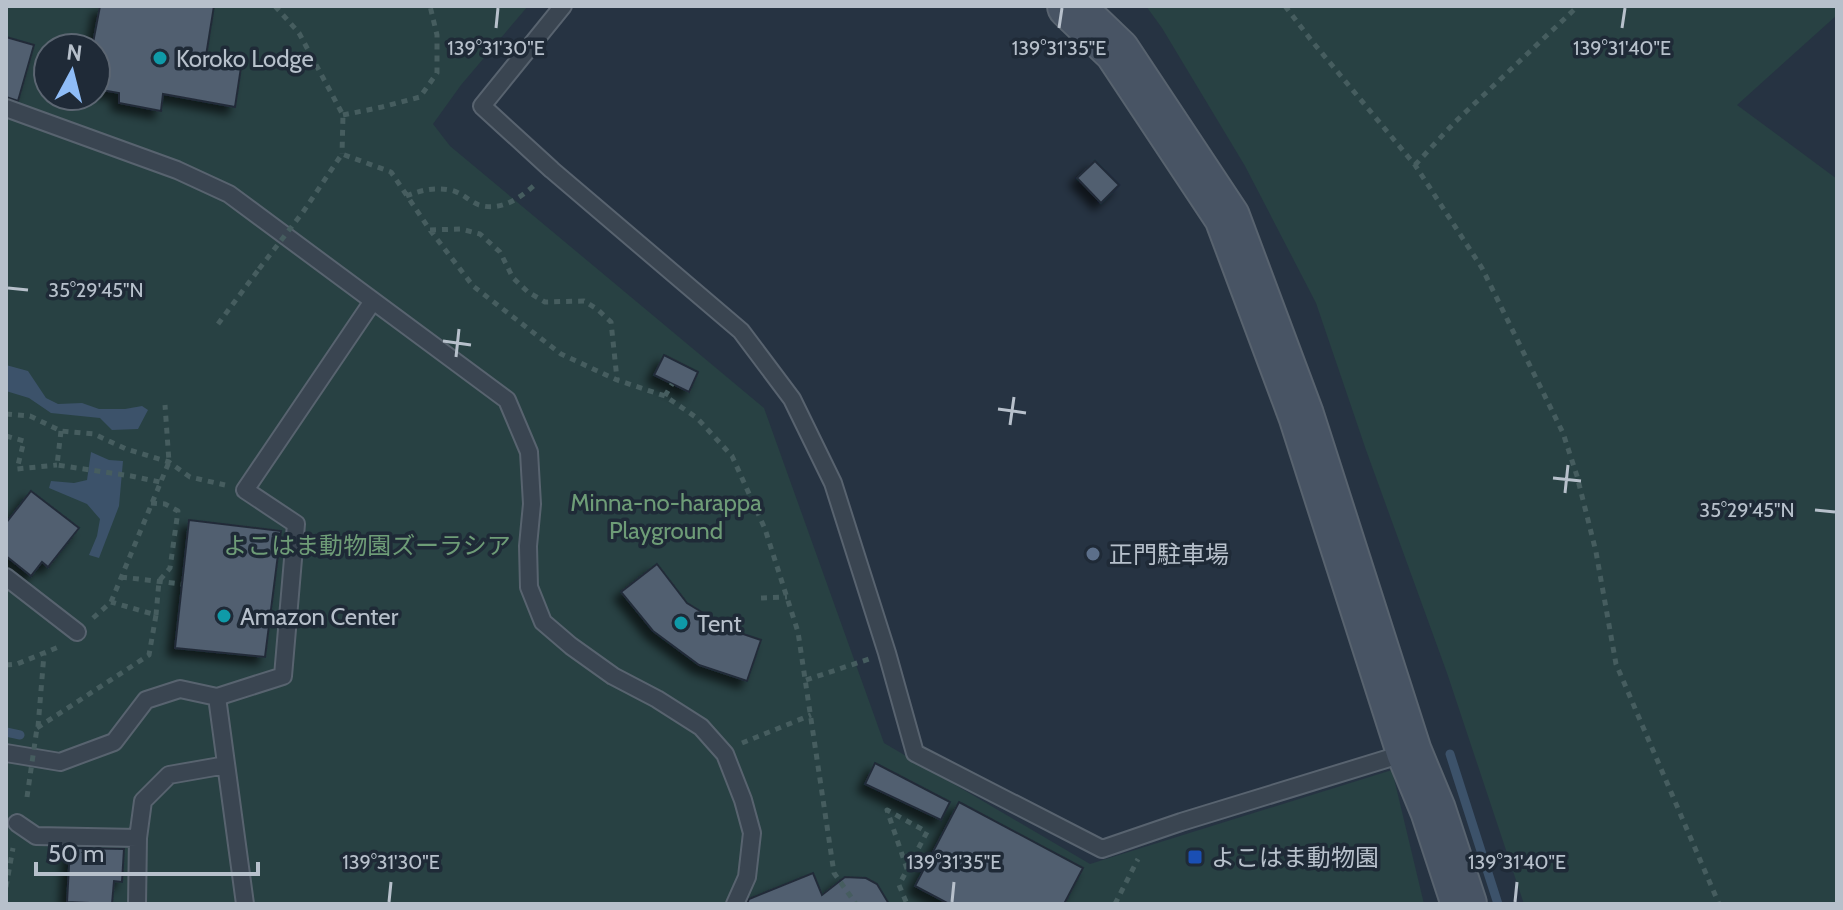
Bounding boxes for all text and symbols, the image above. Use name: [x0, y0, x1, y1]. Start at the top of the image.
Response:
north arrow: [32, 32, 112, 112]
text: 139°31'30"E: [447, 36, 545, 60]
text: 139°31'35"E: [1012, 36, 1106, 60]
text: 139°31'40"E: [1573, 36, 1671, 60]
text: N: [65, 38, 84, 67]
place label: Koroko Lodge: [176, 44, 314, 73]
marker: Koroko Lodge: [151, 49, 169, 67]
text: 35°29'45"N: [48, 278, 144, 302]
park label: Minna-no-harappa Playground: [570, 488, 762, 545]
text: 35°29'45"N: [1699, 498, 1795, 522]
park label: よこはま動物園ズーラシア: [223, 531, 511, 560]
place label: 正門駐車場: [1109, 540, 1229, 569]
marker: 正門駐車場: [1084, 545, 1102, 563]
place label: Amazon Center: [240, 602, 399, 631]
marker: Amazon Center: [215, 607, 233, 625]
place label: Tent: [697, 609, 742, 638]
marker: Tent: [672, 614, 690, 632]
scale bar: [36, 826, 258, 876]
text: 50 m: [48, 839, 104, 868]
place label: よこはま動物園: [1211, 843, 1379, 872]
marker: よこはま動物園: [1186, 848, 1204, 866]
text: 139°31'30"E: [342, 850, 440, 874]
text: 139°31'35"E: [907, 850, 1001, 874]
text: 139°31'40"E: [1468, 850, 1566, 874]

